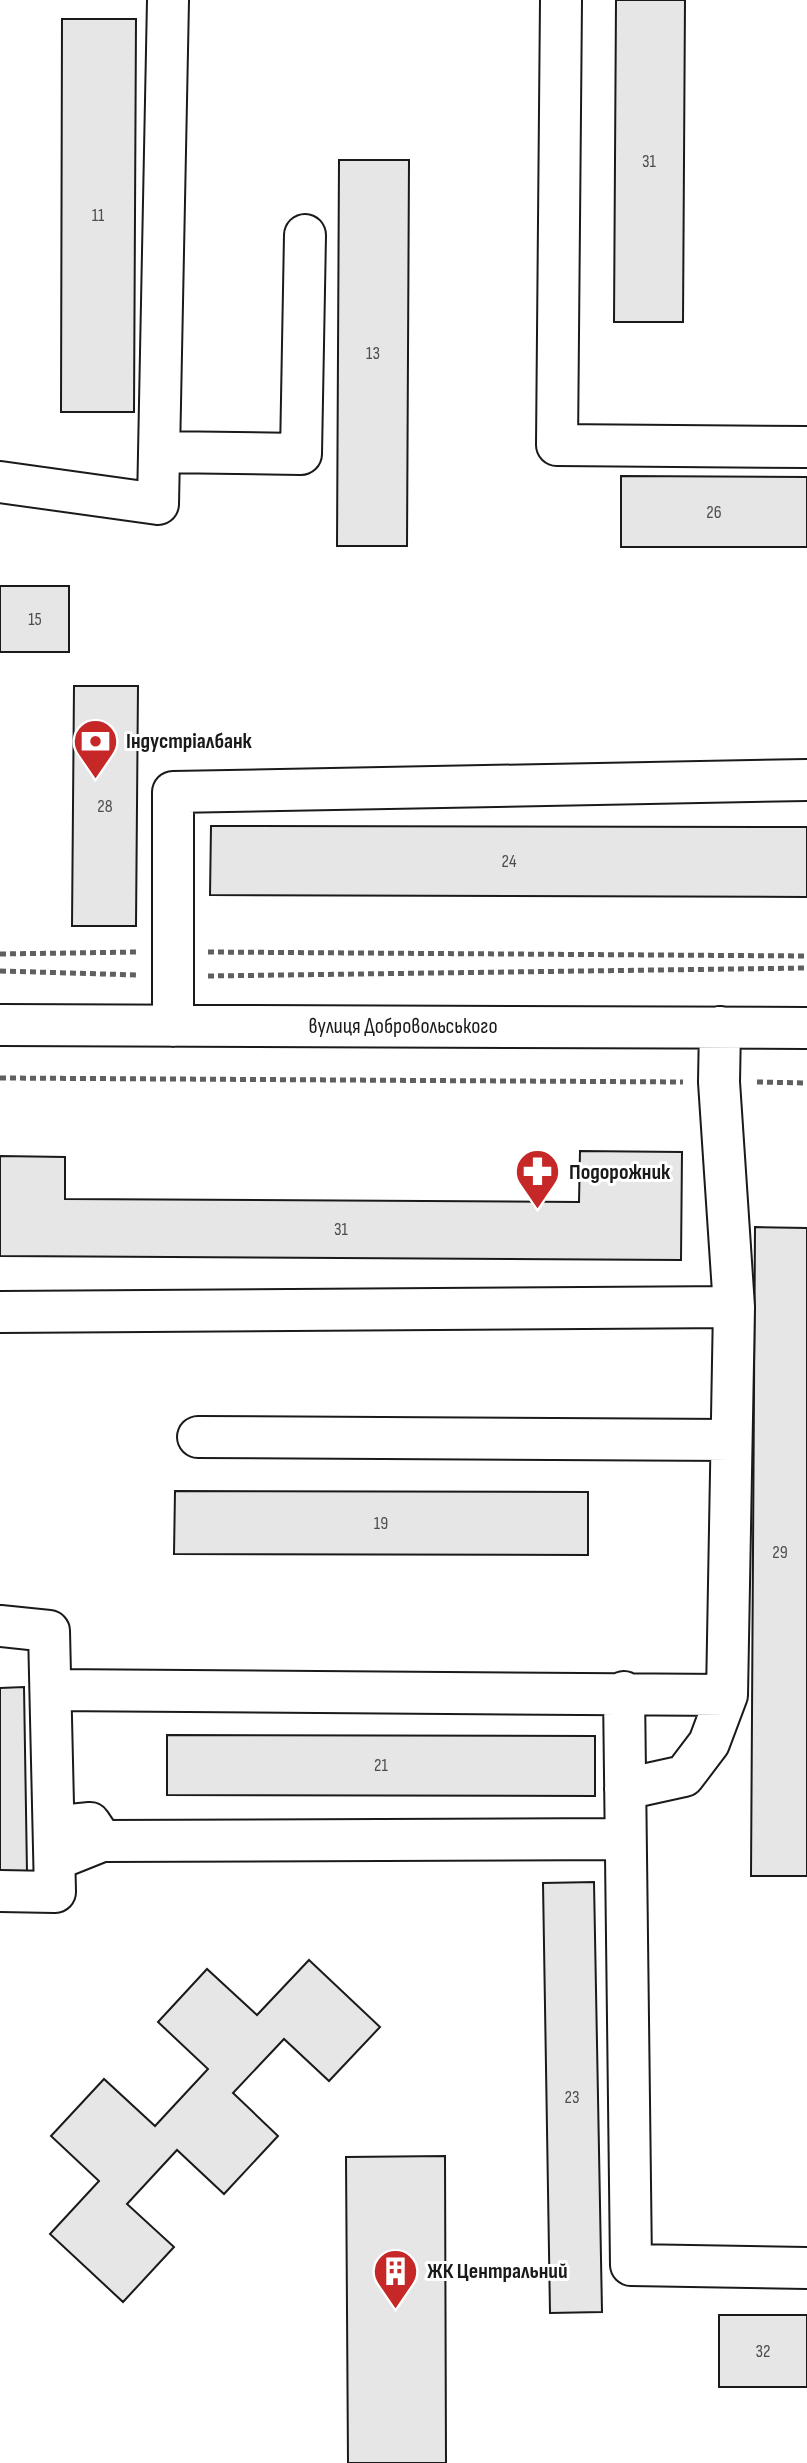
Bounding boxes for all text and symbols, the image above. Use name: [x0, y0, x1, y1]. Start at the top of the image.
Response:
house number: 31: [642, 151, 657, 172]
house number: 11: [92, 205, 105, 226]
house number: 13: [366, 343, 380, 364]
house number: 26: [706, 502, 722, 523]
house number: 15: [28, 609, 42, 630]
bank icon: Індустріалбанк: [71, 717, 119, 780]
place label: Індустріалбанк: [126, 728, 253, 755]
house number: 28: [97, 796, 113, 817]
house number: 24: [502, 851, 517, 872]
street label: вулиця Добровольського: [308, 1013, 498, 1040]
pharmacy icon: Подорожник: [514, 1148, 562, 1211]
place label: Подорожник: [569, 1159, 671, 1186]
house number: 31: [334, 1219, 349, 1240]
house number: 19: [374, 1513, 388, 1534]
house number: 29: [772, 1542, 788, 1563]
house number: 21: [374, 1755, 389, 1776]
house number: 23: [565, 2087, 580, 2108]
building icon: ЖК Центральний: [372, 2247, 420, 2310]
place label: ЖК Центральний: [427, 2258, 568, 2285]
house number: 32: [756, 2341, 770, 2362]

